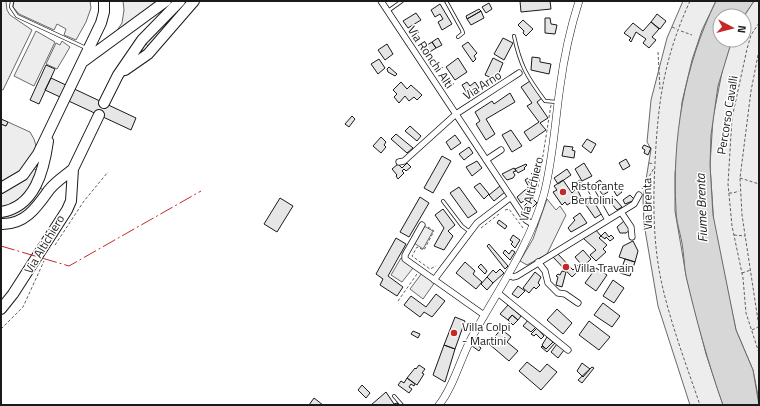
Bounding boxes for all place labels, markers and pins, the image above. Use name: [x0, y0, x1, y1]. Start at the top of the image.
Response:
place label: Ristorante Bertolini: [571, 176, 624, 209]
marker: Ristorante Bertolini: [558, 187, 568, 197]
place label: Villa Travain: [574, 258, 634, 277]
marker: Villa Travain: [561, 262, 571, 272]
place label: Villa Colpi - Martini: [462, 317, 510, 350]
marker: Villa Colpi - Martini: [449, 328, 459, 338]

